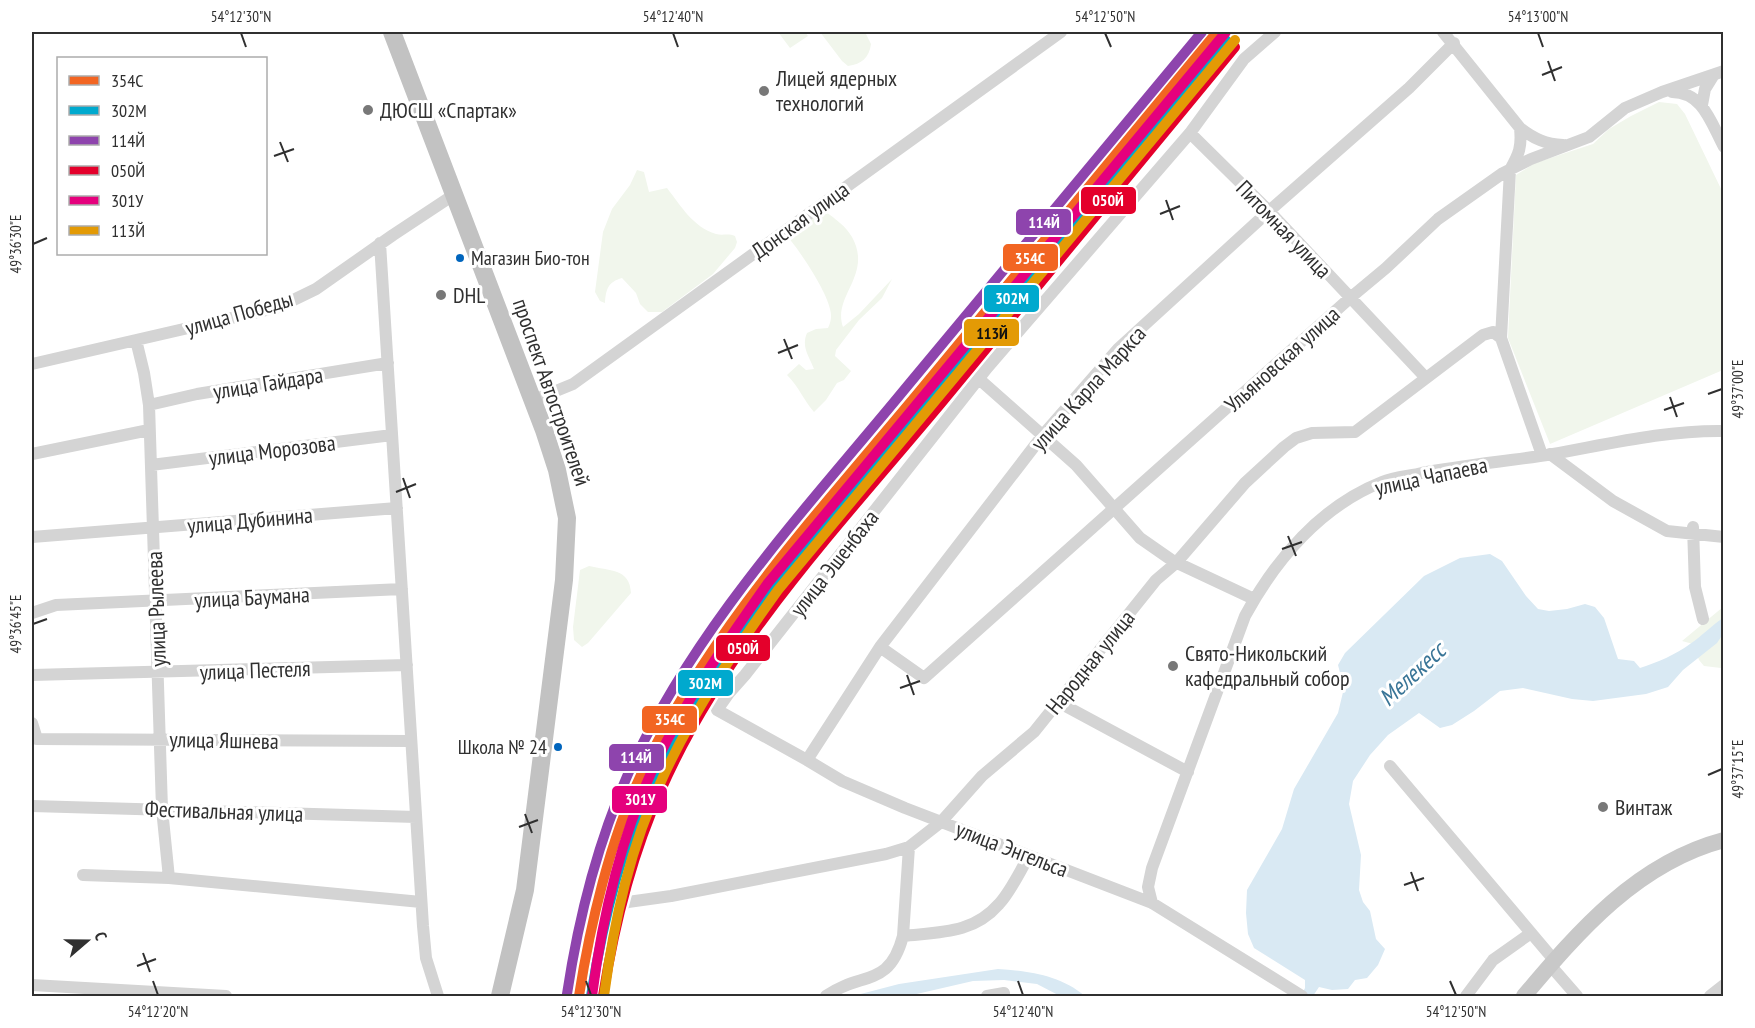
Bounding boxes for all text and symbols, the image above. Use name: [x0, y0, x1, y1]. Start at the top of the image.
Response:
text: 54°12'30"N: [211, 7, 271, 26]
text: 54°12'40"N: [643, 7, 703, 26]
text: 54°12'50"N: [1075, 7, 1135, 26]
text: 54°13'00"N: [1508, 7, 1568, 26]
legend: [57, 57, 267, 255]
place label: Лицей ядерных технологий: [775, 64, 897, 117]
text: 354С: [111, 69, 144, 92]
marker: Лицей ядерных технологий: [757, 84, 771, 98]
place label: ДЮСШ «Спартак»: [380, 96, 517, 124]
text: 302М: [111, 99, 147, 122]
marker: ДЮСШ «Спартак»: [361, 103, 375, 117]
text: 114Й: [111, 129, 145, 152]
text: 050Й: [111, 159, 145, 182]
street label: Питомная улица: [1230, 174, 1338, 284]
street label: Донская улица: [746, 175, 854, 265]
line badge: 050Й: [1080, 186, 1137, 215]
text: 301У: [111, 189, 144, 212]
text: 050Й: [1092, 190, 1124, 210]
line badge: 114Й: [1015, 208, 1072, 236]
text: 114Й: [1028, 212, 1060, 232]
text: 49°36'30"E: [6, 214, 25, 274]
text: 113Й: [111, 219, 145, 242]
line badge: 354С: [1002, 243, 1059, 272]
place label: Магазин Био-тон: [471, 245, 590, 271]
text: 354С: [1015, 248, 1046, 268]
marker: Магазин Био-тон: [454, 252, 466, 264]
place label: DHL: [453, 281, 485, 309]
street label: улица Победы: [182, 284, 296, 342]
line badge: 302М: [983, 284, 1040, 313]
marker: DHL: [434, 288, 448, 302]
text: 302М: [995, 288, 1029, 308]
street label: проспект Автостроителей: [507, 295, 597, 489]
street label: Ульяновская улица: [1219, 300, 1345, 418]
line badge: 113Й: [963, 318, 1020, 347]
street label: улица Карла Маркса: [1024, 320, 1152, 456]
text: 113Й: [976, 323, 1008, 343]
text: 49°37'00"E: [1728, 359, 1747, 419]
street label: улица Гайдара: [211, 360, 325, 406]
street label: улица Морозова: [207, 428, 337, 472]
street label: улица Чапаева: [1372, 450, 1490, 502]
street label: улица Дубинина: [186, 501, 314, 539]
street label: улица Эшенбаха: [784, 504, 884, 622]
street label: улица Рылеева: [140, 551, 172, 667]
street label: улица Баумана: [194, 580, 310, 614]
text: 49°36'45"E: [6, 594, 25, 654]
street label: Народная улица: [1040, 604, 1140, 720]
line badge: 050Й: [715, 634, 771, 662]
water label: Мелекесс: [1372, 634, 1454, 713]
text: 050Й: [727, 638, 759, 658]
place label: Свято-Никольский кафедральный собор: [1185, 639, 1350, 692]
street label: улица Пестеля: [199, 654, 311, 686]
marker: Свято-Никольский кафедральный собор: [1166, 659, 1180, 673]
line badge: 302М: [677, 669, 734, 697]
text: 302М: [688, 673, 722, 693]
line badge: 354С: [641, 705, 698, 734]
text: 354С: [655, 709, 686, 729]
street label: улица Яшнева: [169, 725, 279, 755]
place label: Школа № 24: [458, 734, 547, 760]
text: 49°37'15"E: [1728, 739, 1747, 799]
marker: Школа № 24: [552, 741, 564, 753]
line badge: 114Й: [608, 743, 665, 772]
text: 114Й: [620, 747, 652, 767]
line badge: 301У: [611, 785, 668, 814]
text: 301У: [625, 789, 656, 809]
place label: Винтаж: [1615, 793, 1672, 821]
street label: Фестивальная улица: [144, 794, 304, 828]
marker: Винтаж: [1596, 800, 1610, 814]
street label: улица Энгельса: [952, 815, 1072, 883]
north arrow: [57, 911, 117, 971]
text: С: [90, 929, 112, 943]
text: 54°12'20"N: [128, 1002, 188, 1021]
text: 54°12'30"N: [561, 1002, 621, 1021]
text: 54°12'40"N: [993, 1002, 1053, 1021]
text: 54°12'50"N: [1426, 1002, 1486, 1021]

